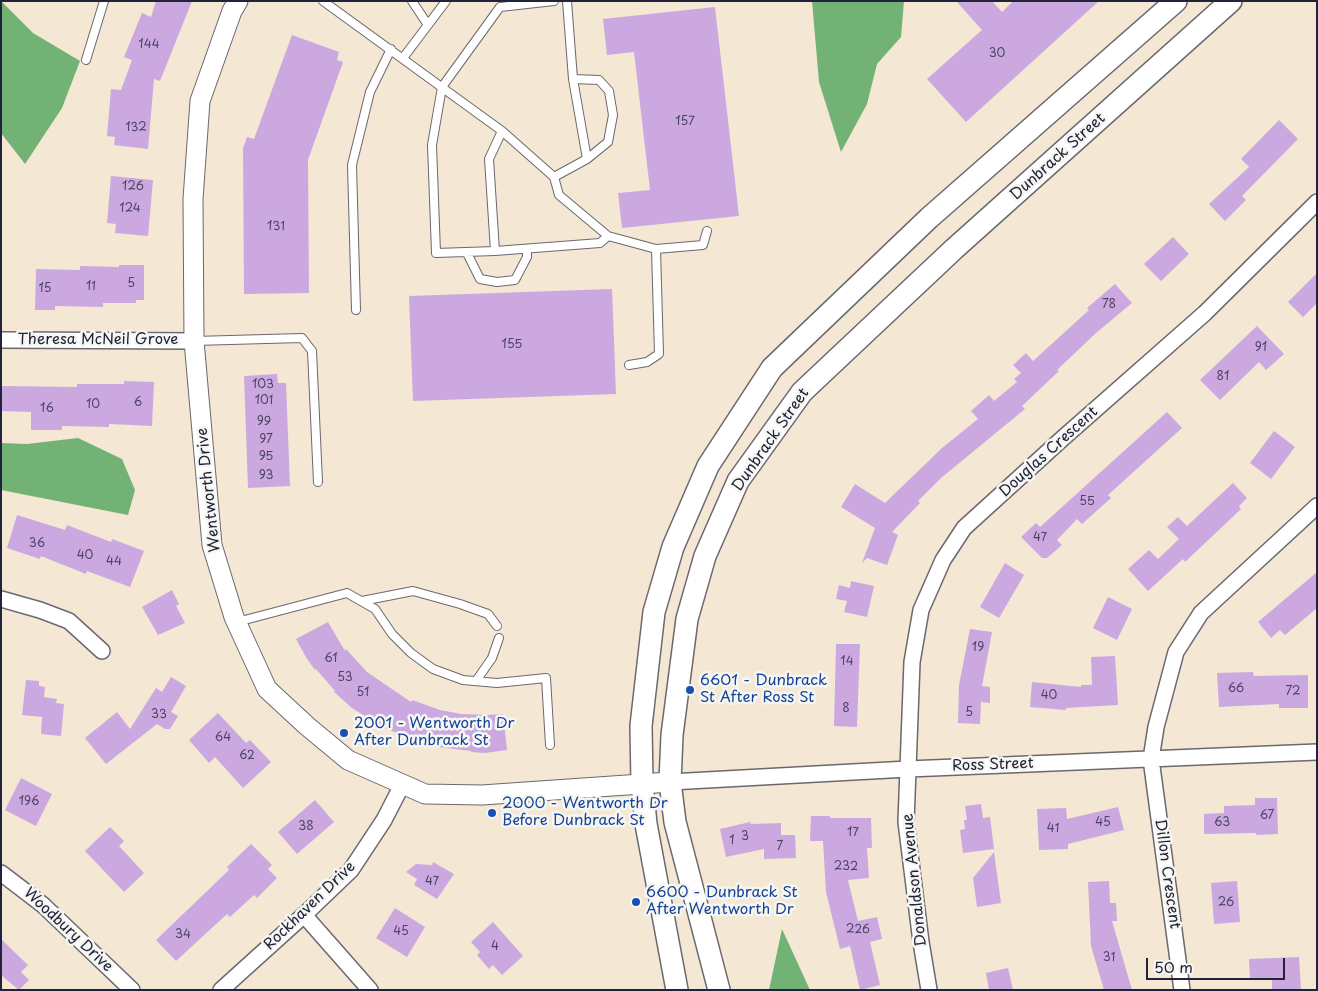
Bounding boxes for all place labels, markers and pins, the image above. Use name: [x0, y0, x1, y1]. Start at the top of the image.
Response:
place label: 6601 - Dunbrack St After Ross St: [700, 672, 827, 707]
marker: 6601 - Dunbrack St After Ross St: [684, 684, 696, 696]
place label: 2001 - Wentworth Dr After Dunbrack St: [354, 715, 514, 750]
marker: 2001 - Wentworth Dr After Dunbrack St: [338, 727, 350, 739]
place label: 2000 - Wentworth Dr Before Dunbrack St: [502, 795, 668, 830]
marker: 2000 - Wentworth Dr Before Dunbrack St: [486, 807, 498, 819]
place label: 6600 - Dunbrack St After Wentworth Dr: [646, 884, 798, 919]
marker: 6600 - Dunbrack St After Wentworth Dr: [630, 896, 642, 908]

